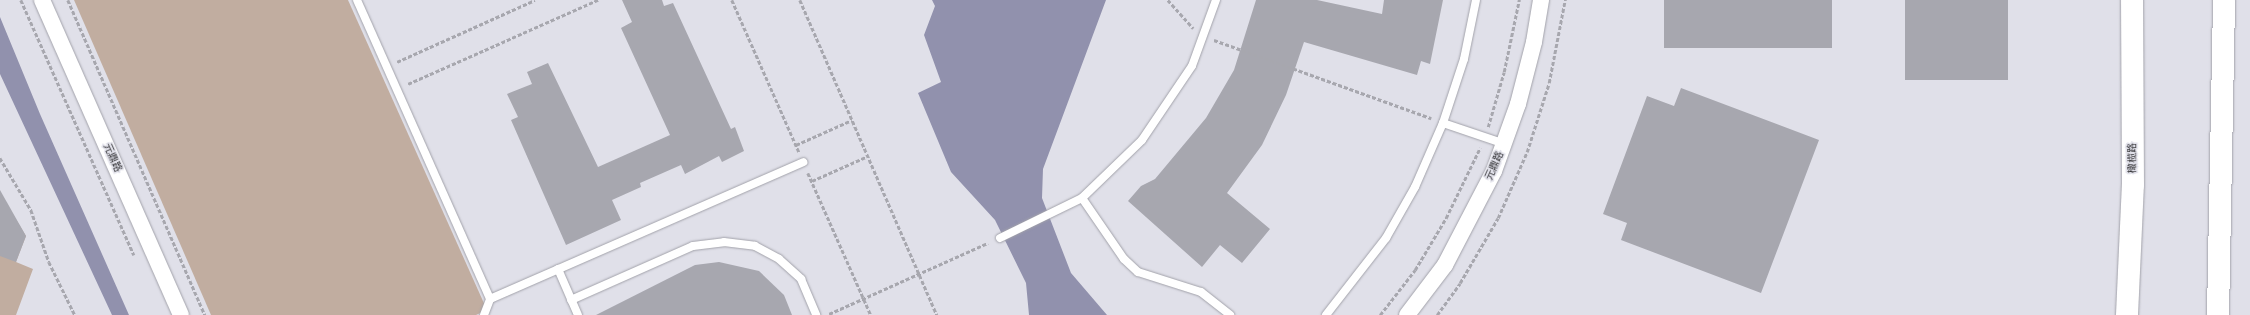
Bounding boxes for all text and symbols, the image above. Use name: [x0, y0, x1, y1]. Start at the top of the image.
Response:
street label: 元鼎路: [100, 142, 124, 174]
street label: 橄榄路: [2127, 143, 2139, 173]
street label: 元鼎路: [1483, 150, 1507, 182]

